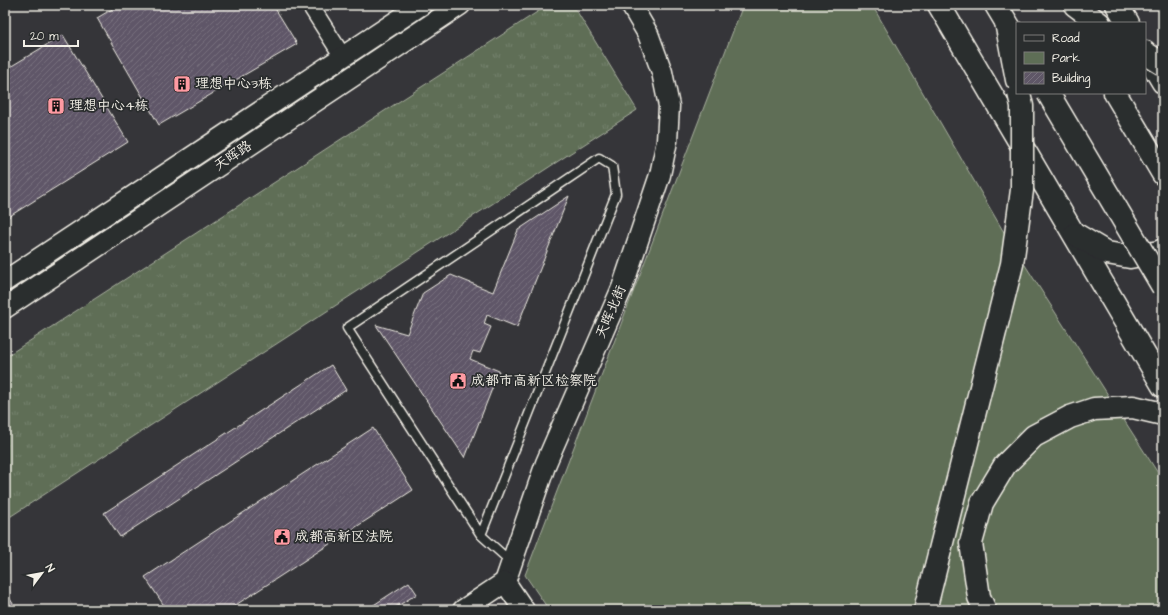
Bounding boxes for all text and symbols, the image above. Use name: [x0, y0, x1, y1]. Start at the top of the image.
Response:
scale bar: [24, 22, 78, 48]
legend: [1016, 22, 1146, 94]
text: 20 m: [30, 28, 59, 45]
text: Road: [1052, 30, 1080, 47]
text: Park: [1052, 50, 1080, 67]
text: Building: [1052, 70, 1090, 88]
building icon: 理想中心3栋: [172, 74, 192, 94]
place label: 理想中心3栋: [195, 74, 272, 94]
building icon: 理想中心4栋: [46, 96, 66, 116]
place label: 理想中心4栋: [69, 96, 149, 116]
street label: 天晖路: [210, 136, 256, 176]
street label: 天晖北街: [591, 282, 631, 342]
public building icon: 成都市高新区检察院: [448, 371, 468, 391]
place label: 成都市高新区检察院: [471, 371, 597, 391]
public building icon: 成都高新区法院: [272, 527, 292, 547]
place label: 成都高新区法院: [295, 527, 393, 547]
north arrow: [22, 553, 62, 593]
text: N: [42, 561, 58, 575]

